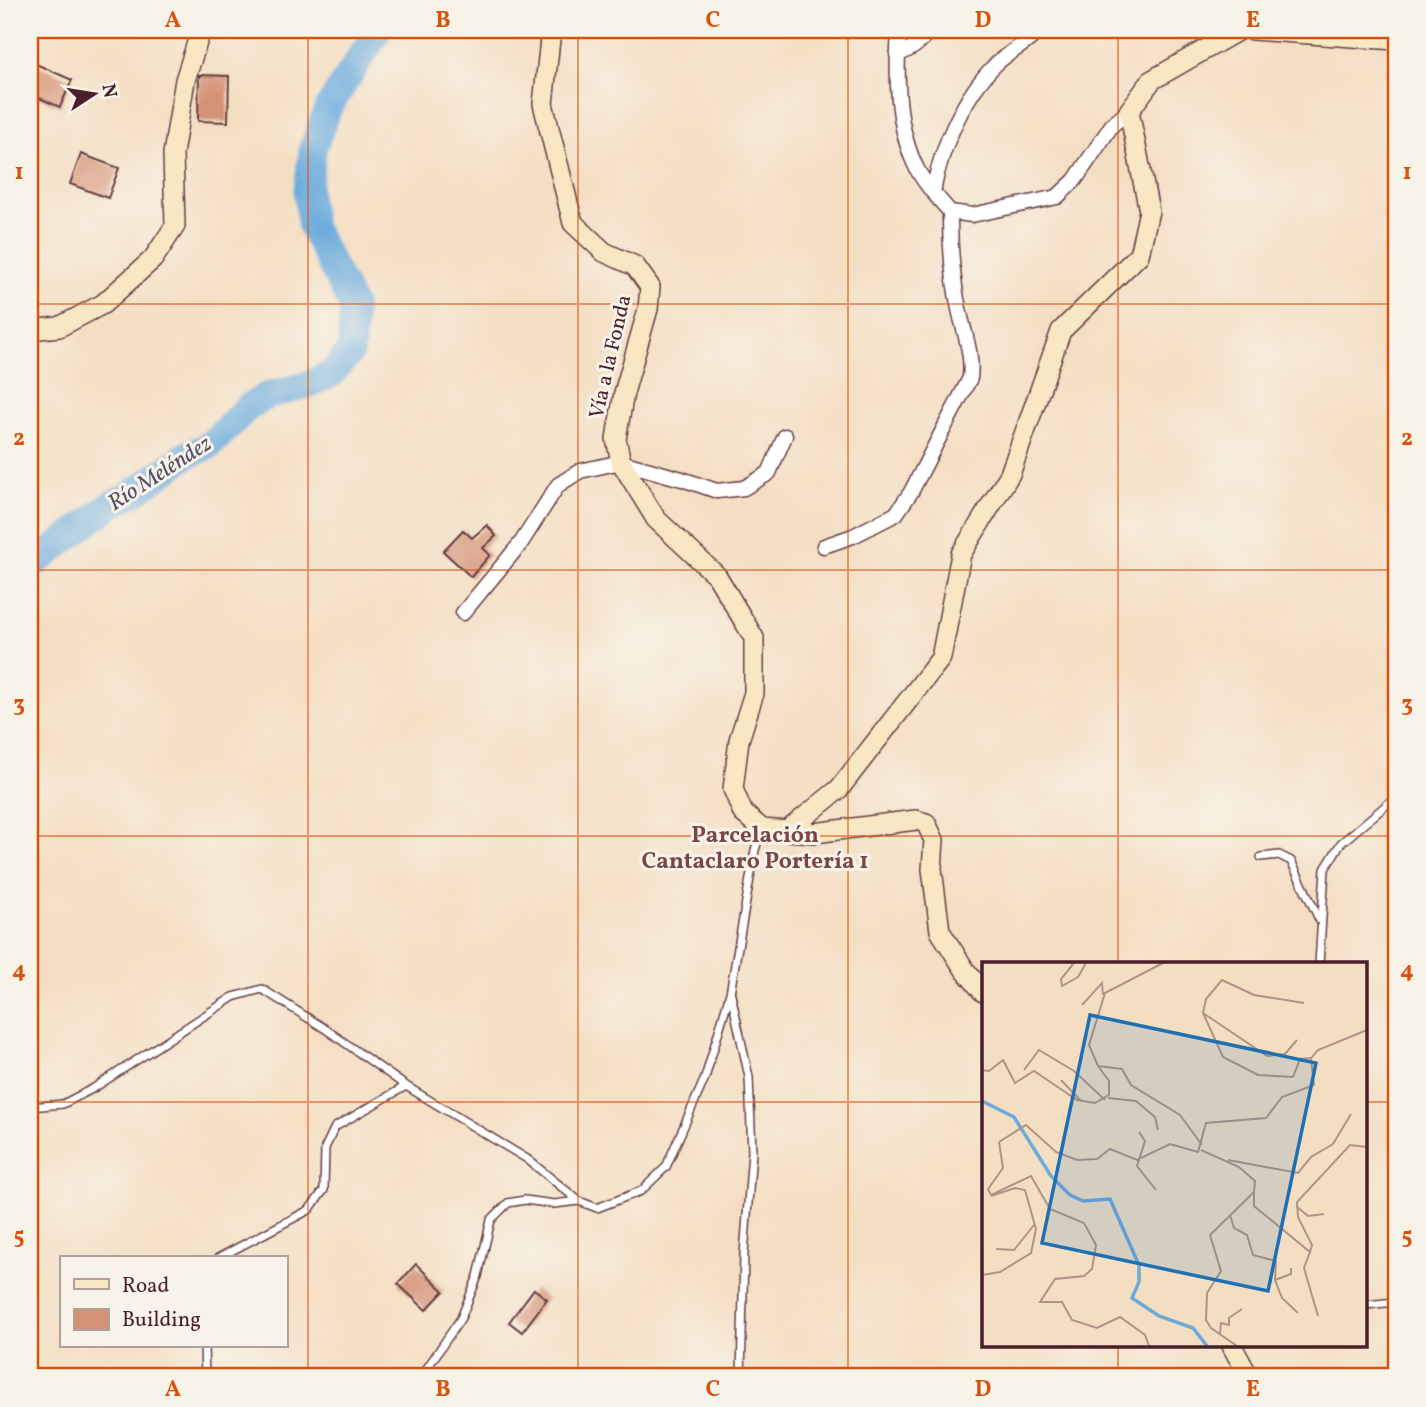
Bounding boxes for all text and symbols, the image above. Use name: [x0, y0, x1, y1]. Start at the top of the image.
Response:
text: A: [165, 5, 181, 37]
text: B: [435, 5, 451, 37]
text: C: [706, 5, 720, 37]
text: D: [975, 5, 992, 37]
text: E: [1246, 5, 1260, 37]
north arrow: [60, 60, 130, 130]
text: N: [95, 81, 123, 101]
text: 1: [14, 157, 24, 189]
text: 1: [1402, 157, 1412, 189]
street label: Vía a la Fonda: [583, 292, 639, 422]
text: 2: [13, 423, 25, 455]
text: 2: [1401, 423, 1413, 455]
water label: Río Meléndez: [102, 429, 218, 519]
text: 3: [13, 689, 25, 721]
text: 3: [1401, 689, 1413, 721]
district label: Parcelación Cantaclaro Portería 1: [642, 820, 868, 878]
text: 4: [12, 955, 26, 987]
text: 4: [1400, 955, 1414, 987]
inset map: [982, 962, 1366, 1348]
text: 5: [13, 1221, 25, 1253]
text: 5: [1401, 1221, 1413, 1253]
legend: [60, 1256, 287, 1348]
text: Road: [122, 1272, 169, 1301]
text: Building: [122, 1306, 201, 1335]
text: A: [165, 1374, 181, 1406]
text: B: [435, 1374, 451, 1406]
text: C: [706, 1374, 720, 1406]
text: D: [975, 1374, 992, 1406]
text: E: [1246, 1374, 1260, 1406]

